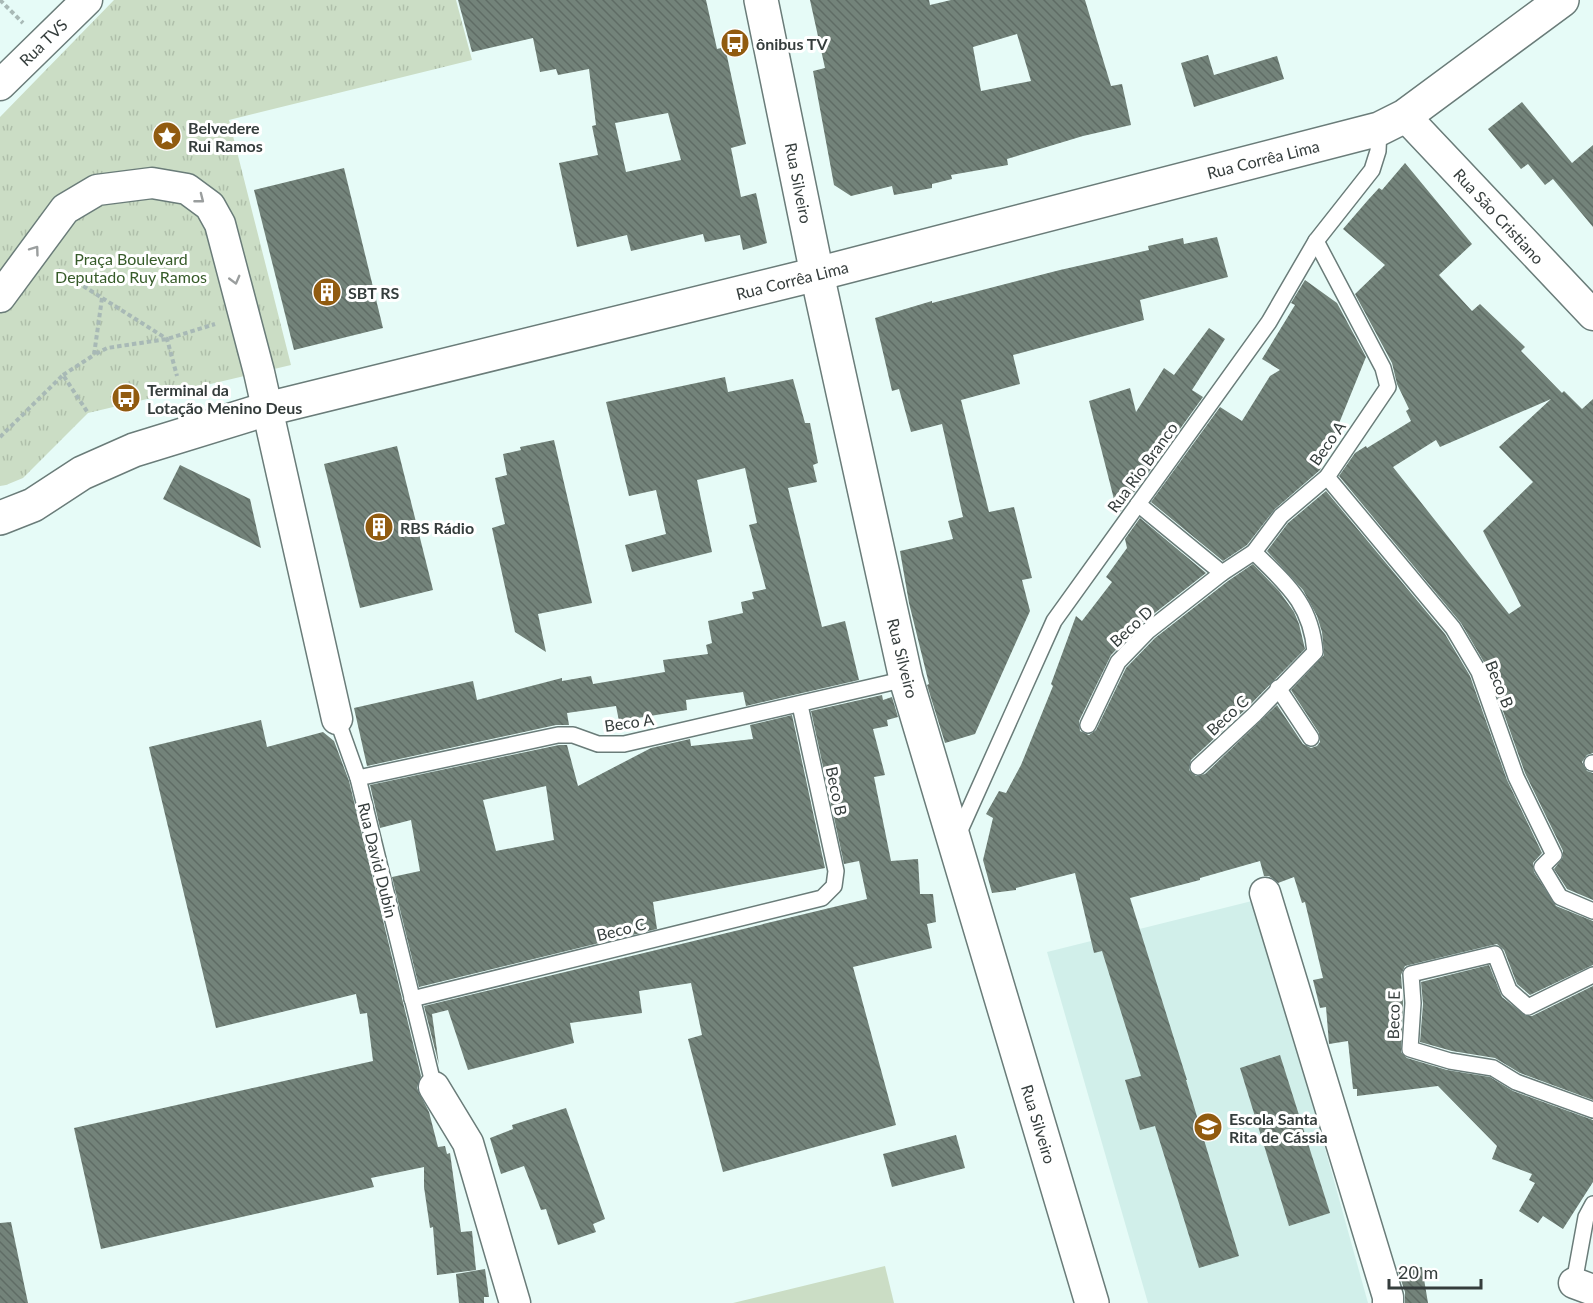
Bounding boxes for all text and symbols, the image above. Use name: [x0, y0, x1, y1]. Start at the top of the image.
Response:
street label: Rua TVS: [15, 15, 71, 69]
bus stop icon: ônibus TV: [719, 27, 751, 59]
place label: ônibus TV: [756, 34, 828, 53]
place label: Belvedere Rui Ramos: [188, 118, 263, 155]
place icon: Belvedere Rui Ramos: [151, 120, 183, 152]
street label: Rua Corrêa Lima: [1205, 136, 1321, 182]
street label: Rua Silveiro: [782, 141, 816, 225]
street label: Rua São Cristiano: [1450, 164, 1548, 268]
one-way arrow: [193, 191, 204, 202]
one-way arrow: [27, 245, 38, 256]
park label: Praça Boulevard Deputado Ruy Ramos: [55, 249, 207, 286]
street label: Rua Corrêa Lima: [734, 257, 850, 303]
one-way arrow: [228, 275, 241, 285]
building icon: SBT RS: [311, 276, 343, 308]
place label: SBT RS: [348, 283, 399, 302]
place label: Terminal da Lotação Menino Deus: [147, 380, 302, 417]
bus stop icon: Terminal da Lotação Menino Deus: [110, 382, 142, 414]
street label: Beco A: [1305, 417, 1349, 469]
street label: Rua Rio Branco: [1103, 418, 1181, 516]
building icon: RBS Rádio: [363, 511, 395, 543]
place label: RBS Rádio: [400, 518, 474, 537]
street label: Beco D: [1106, 601, 1156, 651]
street label: Rua Silveiro: [884, 616, 922, 700]
street label: Beco B: [1482, 657, 1518, 711]
street label: Beco C: [1202, 691, 1252, 739]
street label: Beco A: [603, 709, 655, 735]
street label: Beco B: [823, 765, 851, 817]
street label: Rua David Dubin: [354, 800, 402, 920]
street label: Beco C: [594, 914, 648, 944]
street label: Beco E: [1383, 991, 1403, 1039]
street label: Rua Silveiro: [1018, 1082, 1060, 1166]
place label: Escola Santa Rita de Cássia: [1229, 1109, 1328, 1146]
school or university icon: Escola Santa Rita de Cássia: [1192, 1111, 1224, 1143]
scale bar: [1389, 1252, 1480, 1290]
text: 20 m: [1398, 1261, 1438, 1283]

